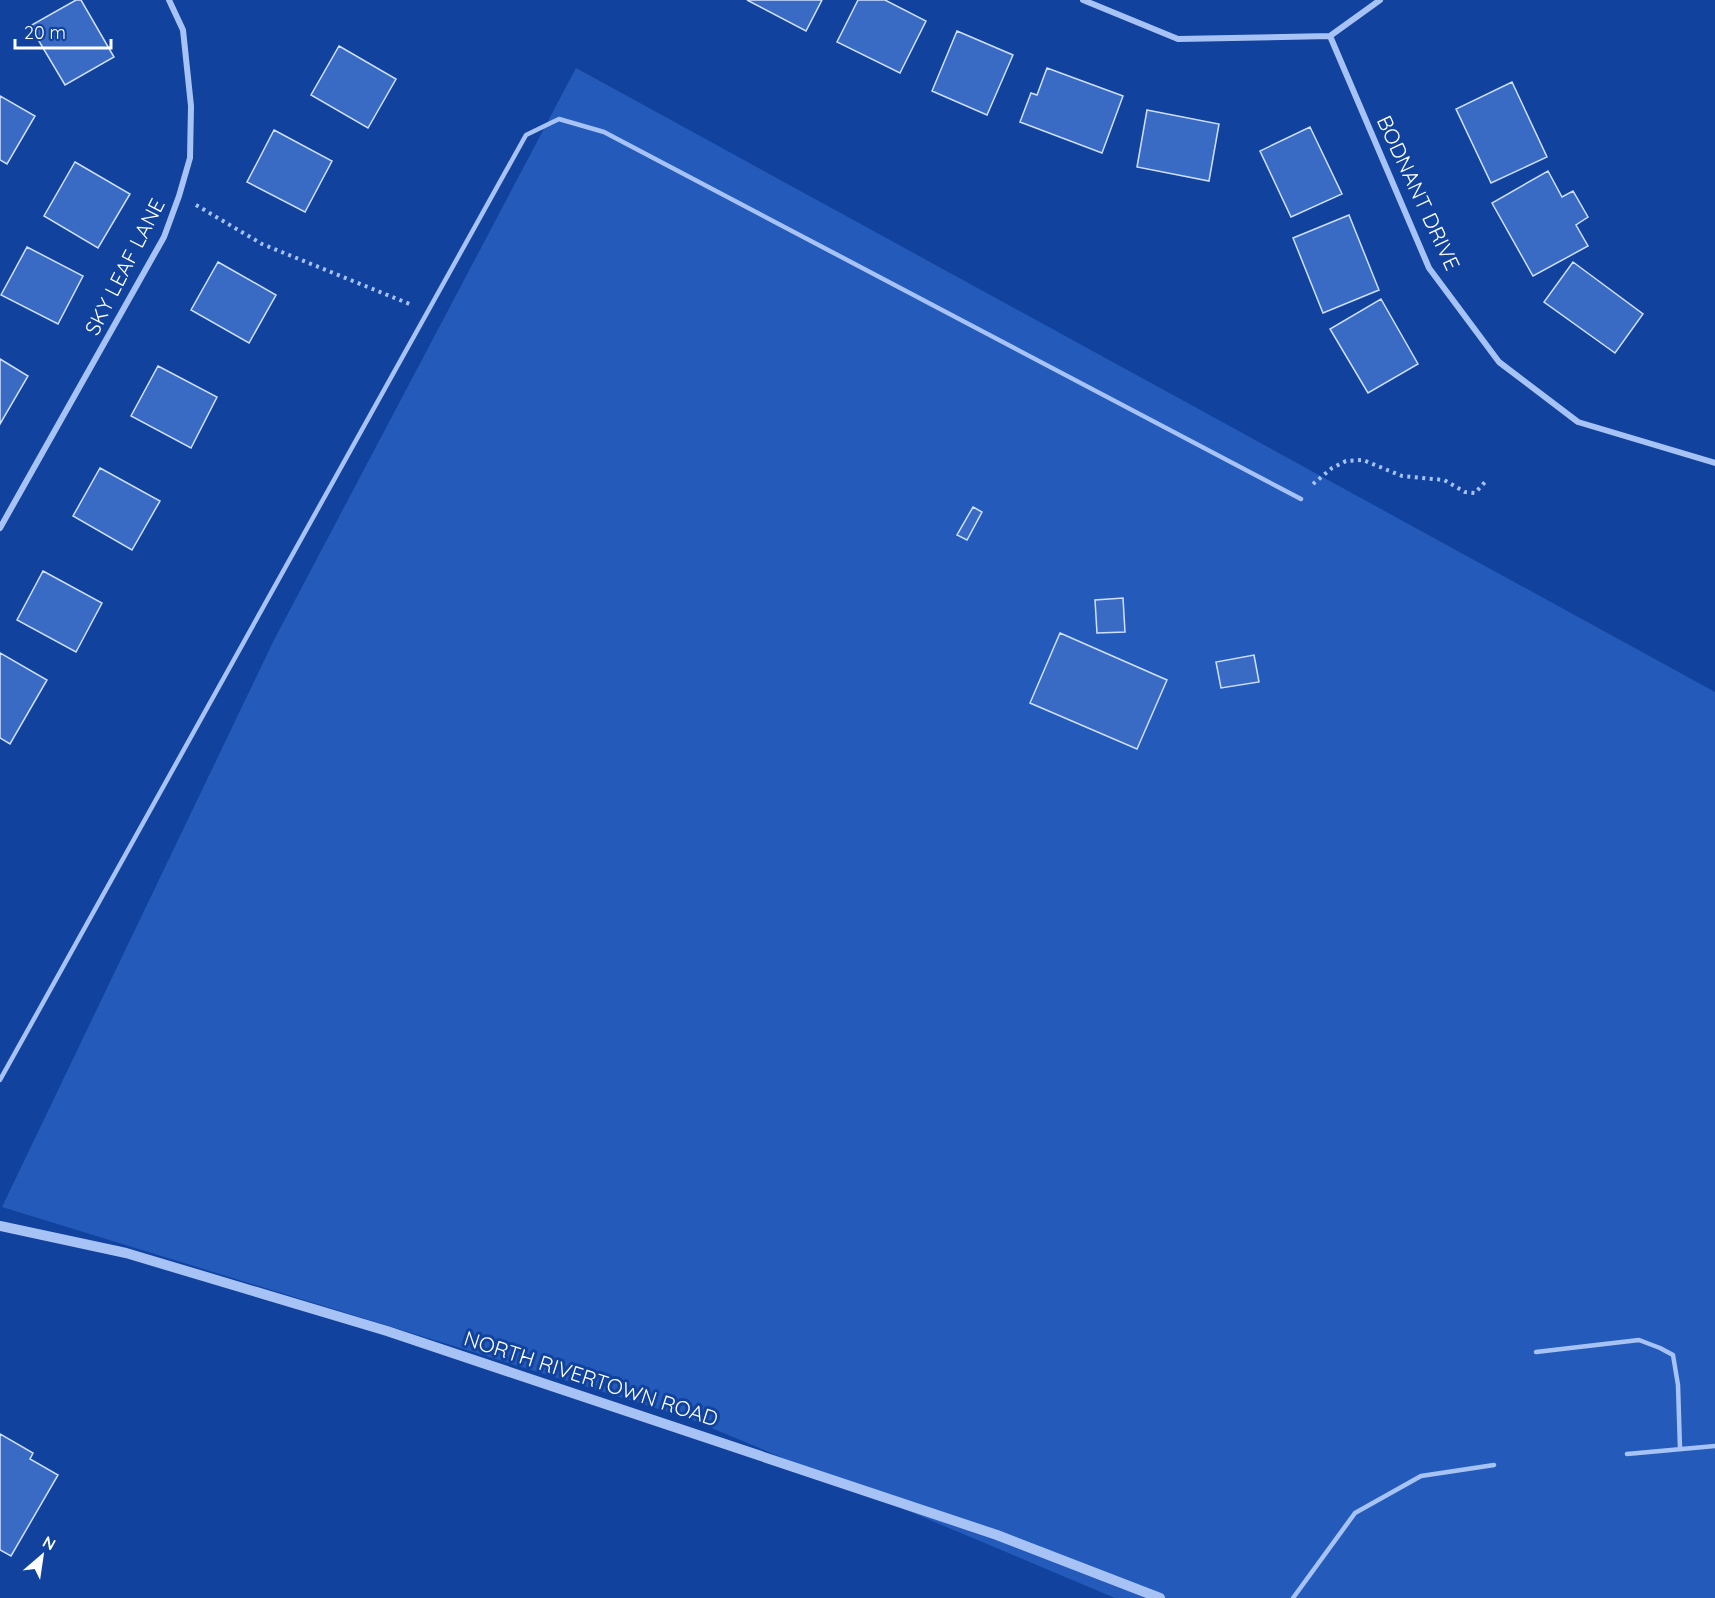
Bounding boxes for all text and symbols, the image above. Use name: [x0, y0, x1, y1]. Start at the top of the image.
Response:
scale bar: [15, 12, 111, 50]
text: 20 m: [24, 21, 66, 44]
street label: BODNANT DRIVE: [1372, 111, 1466, 274]
street label: SKY LEAF LANE: [78, 194, 170, 339]
street label: NORTH RIVERTOWN ROAD: [461, 1325, 722, 1431]
north arrow: [12, 1526, 72, 1586]
text: N: [39, 1531, 59, 1554]

